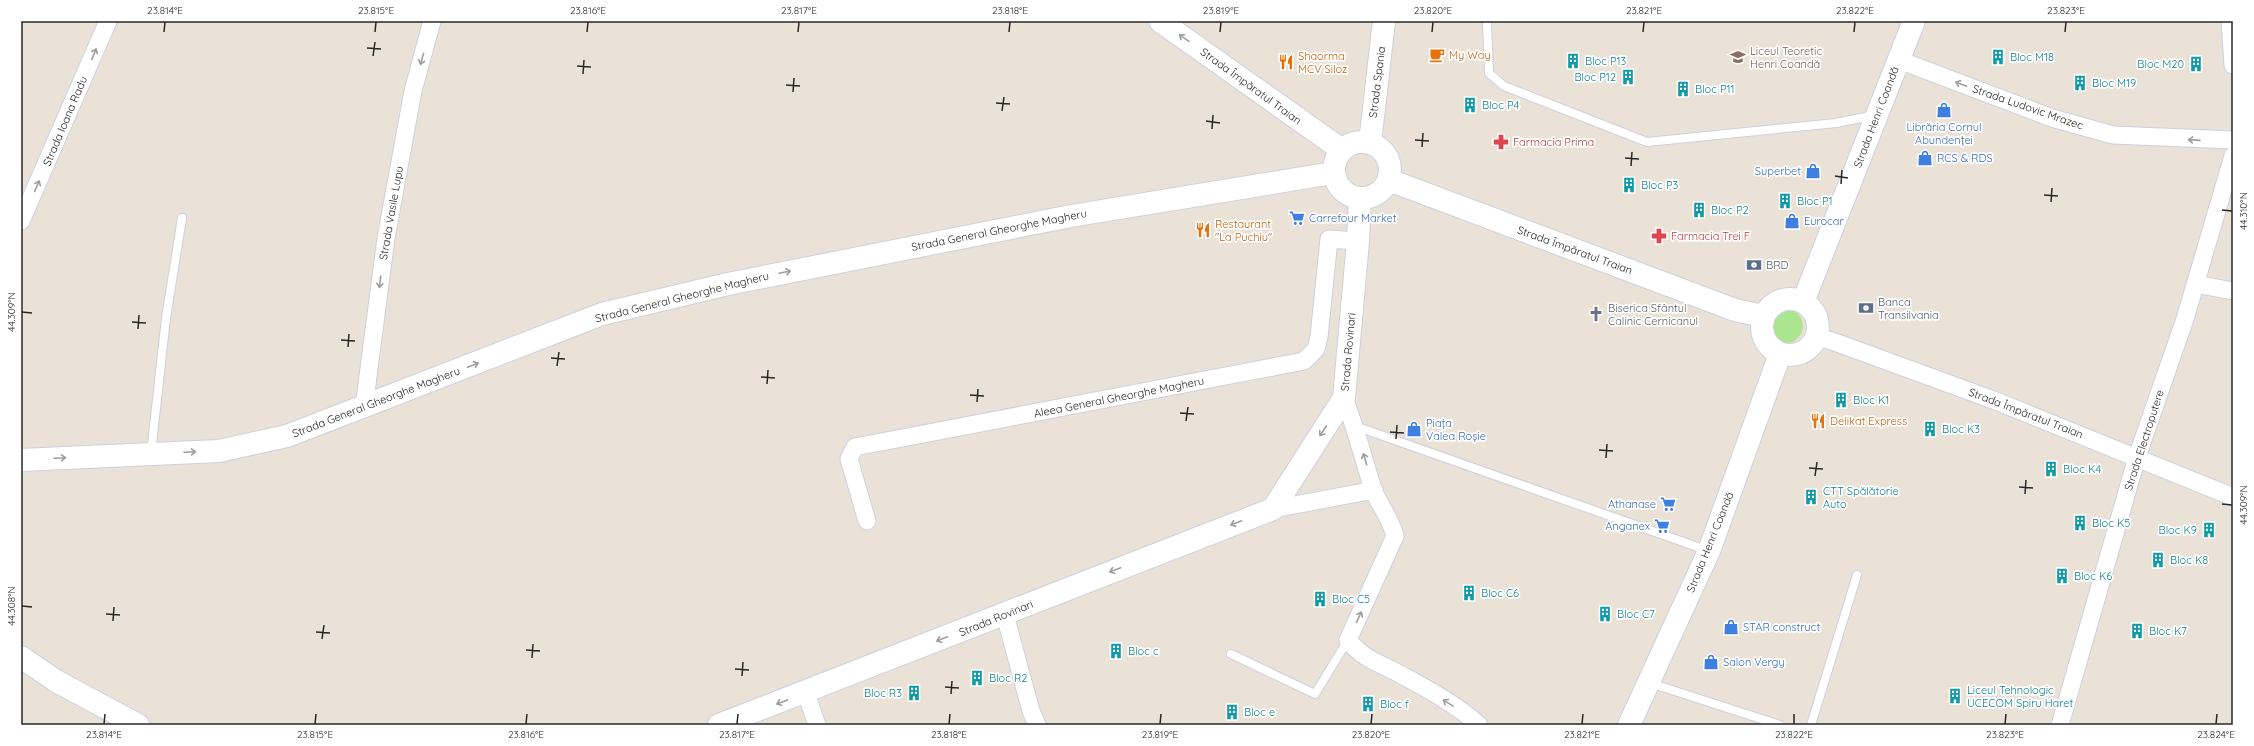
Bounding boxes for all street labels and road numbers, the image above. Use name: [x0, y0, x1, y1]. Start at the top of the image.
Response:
street label: Strada Împăratul Traian: [1198, 45, 1304, 127]
street label: Strada Spania: [1366, 45, 1388, 119]
street label: Strada Henri Coandă: [1850, 64, 1902, 170]
street label: Strada Ioana Radu: [40, 74, 90, 168]
street label: Strada Ludovic Mrazec: [1971, 81, 2085, 133]
street label: Strada Vasile Lupu: [376, 165, 406, 261]
street label: Strada General Gheorghe Magheru: [910, 206, 1088, 254]
street label: Strada Împăratul Traian: [1515, 223, 1635, 277]
street label: Strada General Gheorghe Magheru: [594, 269, 770, 325]
street label: Strada Rovinari: [1338, 312, 1358, 392]
street label: Strada General Gheorghe Magheru: [290, 363, 462, 441]
street label: Aleea General Gheorghe Magheru: [1033, 374, 1205, 420]
street label: Strada Împăratul Traian: [1967, 385, 2085, 441]
street label: Strada Electroputere: [2121, 388, 2167, 492]
street label: Strada Henri Coandă: [1683, 490, 1737, 594]
street label: Strada Rovinari: [957, 597, 1035, 639]

